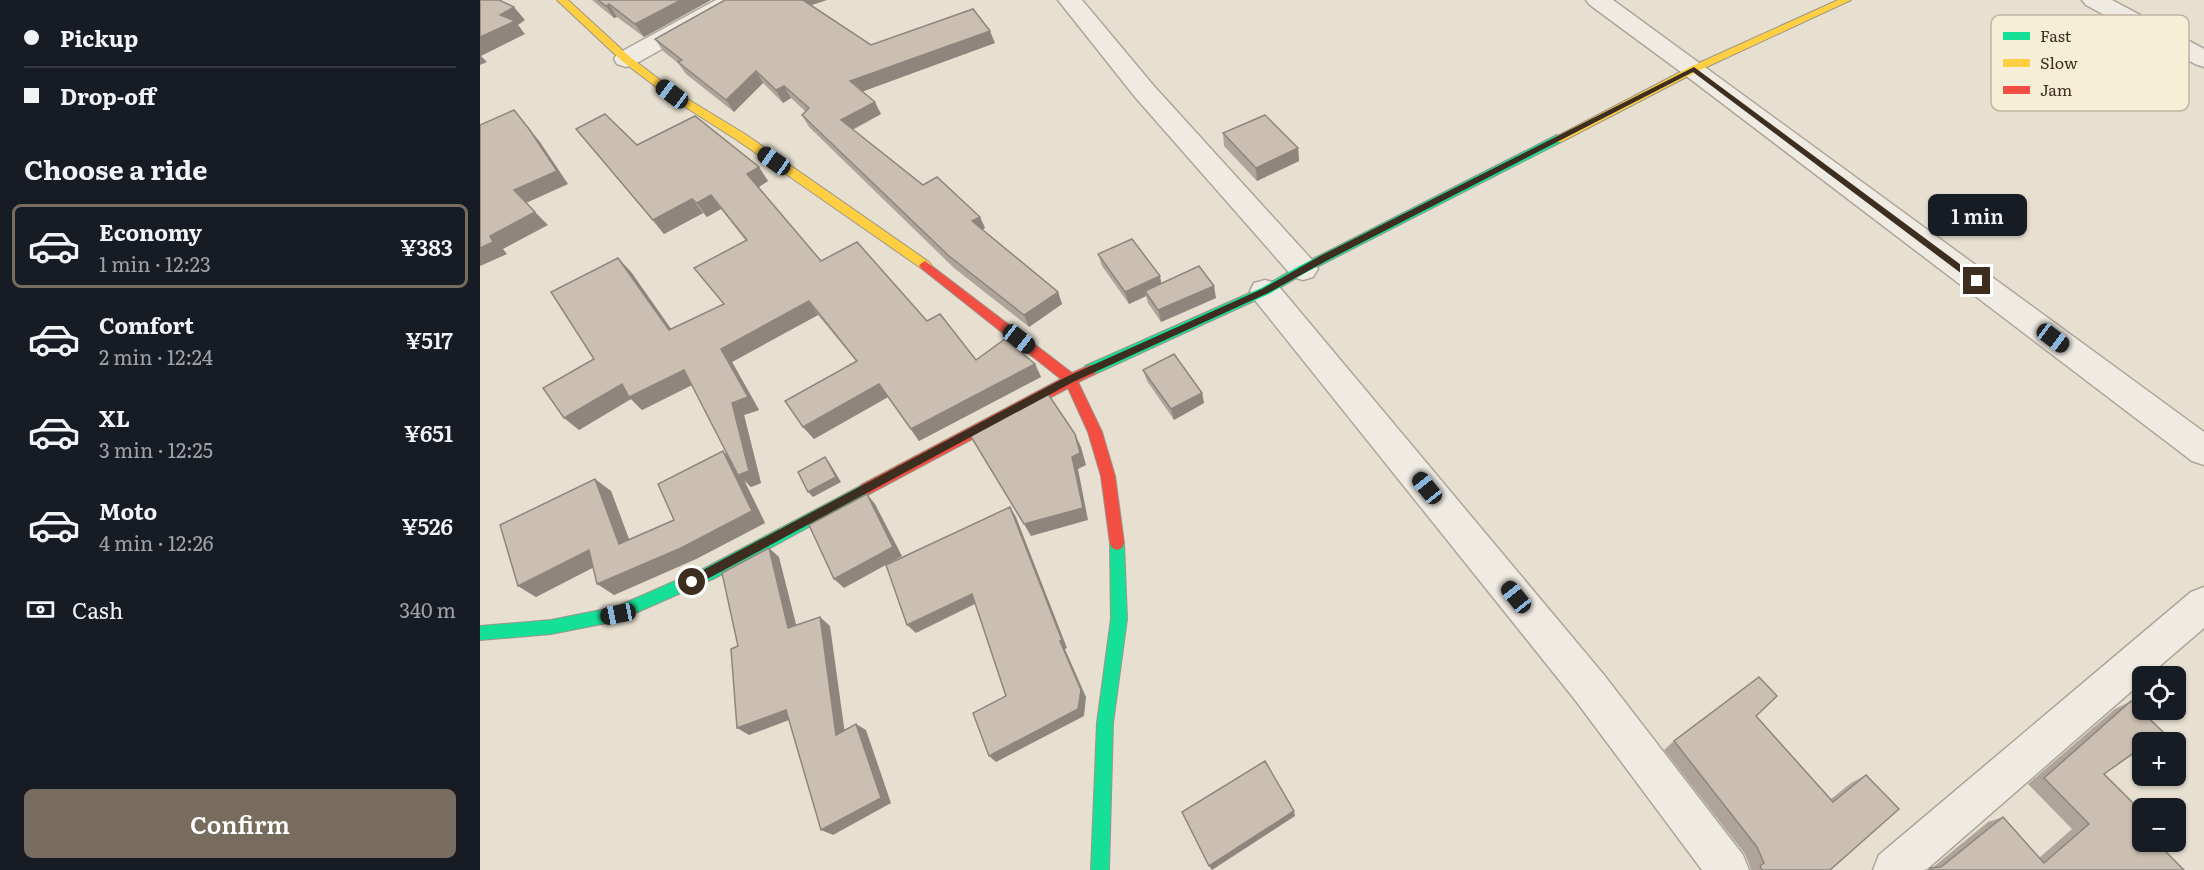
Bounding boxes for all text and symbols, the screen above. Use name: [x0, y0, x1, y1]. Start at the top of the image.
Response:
legend: [1991, 15, 2189, 111]
text: Pickup: [60, 21, 138, 54]
text: Fast: [2040, 23, 2072, 47]
text: Slow: [2040, 50, 2078, 74]
car: [652, 76, 692, 112]
text: Jam: [2040, 77, 2073, 101]
text: Drop-off: [60, 79, 156, 112]
car: [754, 143, 794, 179]
text: Choose a ride: [24, 148, 207, 188]
callout: 1 min: [1928, 194, 2026, 236]
text: 1 min: [1951, 200, 2004, 230]
text: Economy: [99, 215, 202, 248]
icon: car: [27, 219, 81, 273]
text: ¥383: [400, 230, 453, 263]
text: 1 min · 12:23: [99, 248, 211, 278]
route end: [1963, 267, 1990, 294]
text: Comfort: [99, 308, 194, 341]
icon: car: [27, 312, 81, 366]
car: [2033, 320, 2073, 356]
car: [999, 321, 1039, 357]
text: ¥517: [405, 323, 453, 356]
text: 2 min · 12:24: [99, 341, 213, 371]
text: XL: [99, 401, 130, 434]
icon: car: [27, 405, 81, 459]
text: ¥651: [404, 416, 453, 449]
text: 3 min · 12:25: [99, 434, 213, 464]
car: [1409, 468, 1445, 508]
text: Moto: [99, 494, 157, 527]
icon: car: [27, 498, 81, 552]
text: ¥526: [402, 509, 453, 542]
text: 4 min · 12:26: [99, 527, 214, 557]
route start: [678, 568, 705, 595]
car: [1498, 577, 1534, 617]
icon: cash: [24, 593, 57, 626]
text: Cash: [72, 593, 123, 626]
text: 340 m: [399, 594, 456, 624]
car: [599, 602, 637, 626]
map controls: [2132, 666, 2186, 852]
button: locate: [2132, 666, 2186, 720]
button: +: [2132, 732, 2186, 786]
button: Confirm: [24, 789, 456, 858]
button: −: [2132, 798, 2186, 852]

